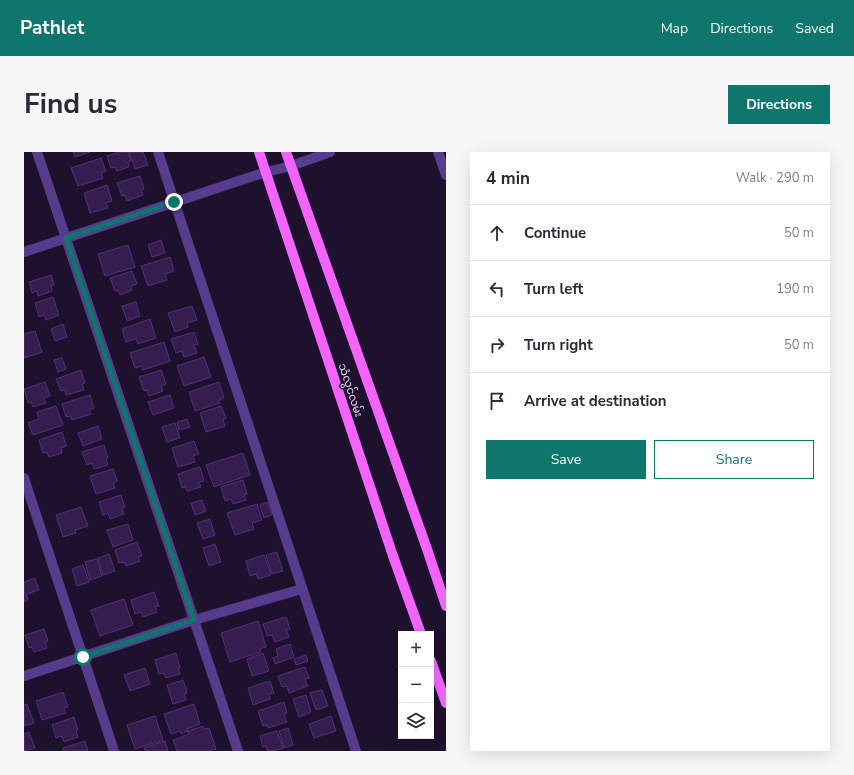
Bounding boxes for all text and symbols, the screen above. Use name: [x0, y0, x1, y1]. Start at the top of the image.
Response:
text: Pathlet: [20, 15, 84, 41]
text: Map: [661, 19, 688, 38]
text: Directions: [710, 19, 773, 38]
text: Saved: [795, 19, 834, 38]
text: Find us: [24, 85, 118, 123]
button: Directions: [728, 85, 830, 124]
text: 4 min: [486, 167, 530, 190]
text: Walk · 290 m: [736, 169, 814, 187]
route end: [165, 193, 183, 211]
icon: ahead: [486, 222, 508, 244]
text: Continue: [524, 223, 586, 243]
text: 50 m: [784, 224, 814, 242]
icon: left: [486, 278, 508, 300]
text: Turn left: [524, 279, 583, 299]
text: 190 m: [776, 280, 814, 298]
icon: right: [486, 334, 508, 356]
text: Turn right: [524, 335, 593, 355]
text: 50 m: [784, 336, 814, 354]
street label: သံလွင်လမ်း: [334, 361, 366, 419]
icon: arrive: [486, 390, 508, 412]
text: Arrive at destination: [524, 391, 667, 411]
button: Save: [486, 440, 646, 479]
button: Share: [654, 440, 814, 479]
map controls: [398, 631, 434, 739]
button: +: [398, 631, 434, 667]
route start: [74, 648, 92, 666]
button: −: [398, 667, 434, 703]
button: layers: [398, 703, 434, 739]

